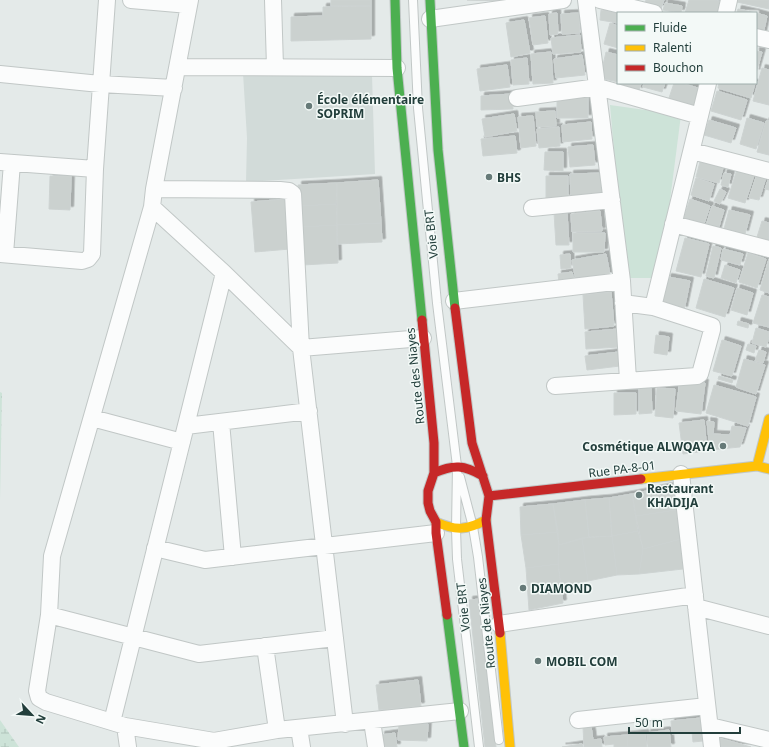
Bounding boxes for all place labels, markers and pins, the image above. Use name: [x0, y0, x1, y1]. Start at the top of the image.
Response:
place label: École élémentaire SOPRIM: [317, 91, 424, 122]
marker: École élémentaire SOPRIM: [304, 101, 314, 111]
place label: BHS: [497, 169, 521, 186]
marker: BHS: [484, 172, 494, 182]
place label: Cosmétique ALWQAYA: [582, 438, 716, 455]
marker: Cosmétique ALWQAYA: [718, 441, 728, 451]
place label: Restaurant KHADIJA: [647, 480, 714, 511]
marker: Restaurant KHADIJA: [634, 490, 644, 500]
place label: DIAMOND: [531, 580, 592, 597]
marker: DIAMOND: [518, 583, 528, 593]
place label: MOBIL COM: [546, 653, 618, 670]
marker: MOBIL COM: [533, 656, 543, 666]

